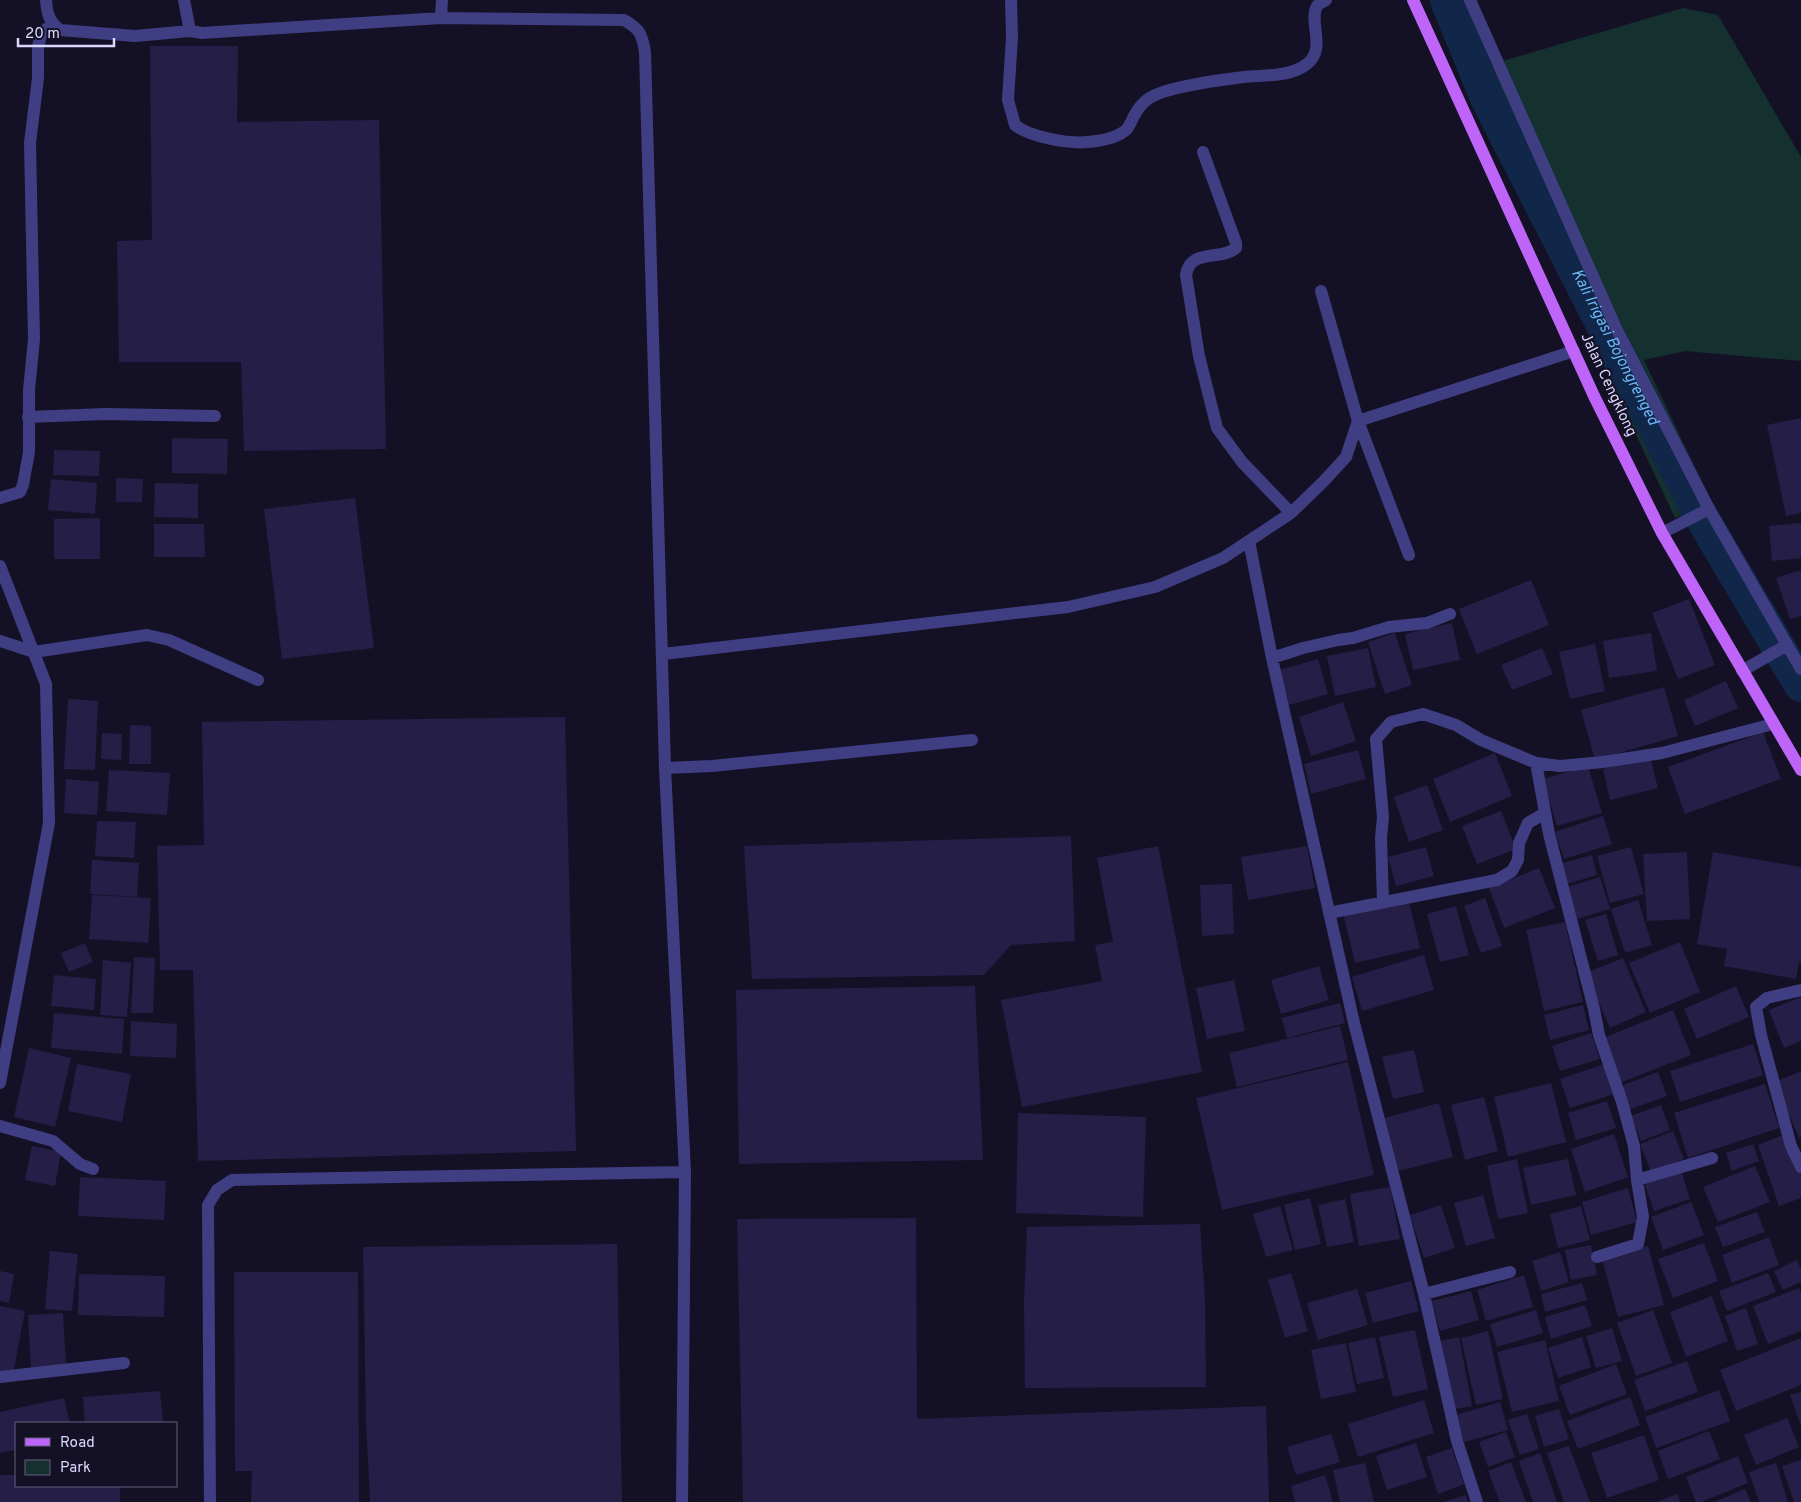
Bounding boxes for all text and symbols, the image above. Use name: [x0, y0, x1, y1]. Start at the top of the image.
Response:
scale bar: [18, 15, 114, 47]
text: 20 m: [25, 25, 60, 44]
water label: Kali Irigasi Bojongrenged: [1566, 266, 1663, 430]
street label: Jalan Cengklong: [1576, 330, 1640, 440]
legend: [15, 1422, 178, 1487]
text: Road: [60, 1434, 95, 1453]
text: Park: [60, 1459, 91, 1478]

